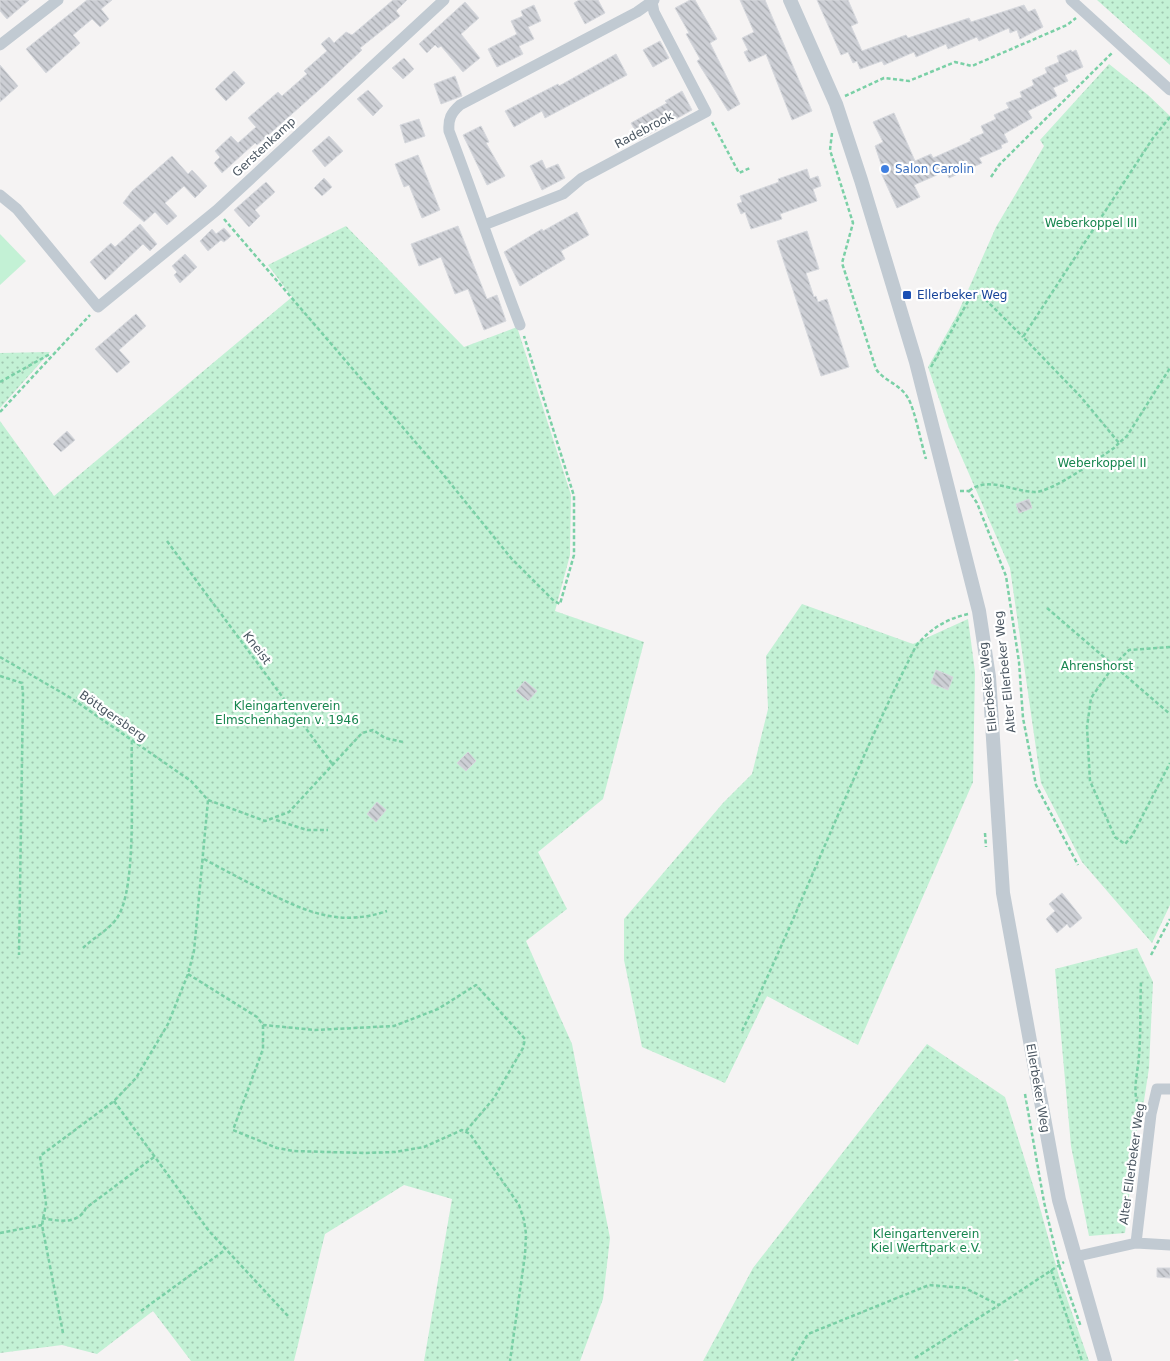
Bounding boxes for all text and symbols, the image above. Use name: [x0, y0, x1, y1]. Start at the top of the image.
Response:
street label: Radebrook: [612, 109, 676, 151]
street label: Gerstenkamp: [230, 114, 298, 180]
place label: Salon Carolin: [895, 162, 974, 176]
marker: Salon Carolin: [879, 163, 891, 175]
park label: Weberkoppel III: [1045, 216, 1137, 230]
place label: Ellerbeker Weg: [917, 288, 1007, 302]
marker: Ellerbeker Weg: [901, 289, 913, 301]
park label: Weberkoppel II: [1057, 456, 1147, 470]
street label: Alter Ellerbeker Weg: [992, 610, 1018, 734]
street label: Kneist: [240, 629, 274, 667]
street label: Ellerbeker Weg: [976, 641, 1000, 733]
park label: Ahrenshorst: [1061, 659, 1134, 673]
street label: Böttgersberg: [77, 688, 149, 744]
park label: Kleingartenverein Elmschenhagen v. 1946: [215, 699, 359, 727]
street label: Ellerbeker Weg: [1023, 1042, 1053, 1134]
street label: Alter Ellerbeker Weg: [1117, 1102, 1147, 1226]
park label: Kleingartenverein Kiel Werftpark e.V.: [871, 1227, 981, 1255]

